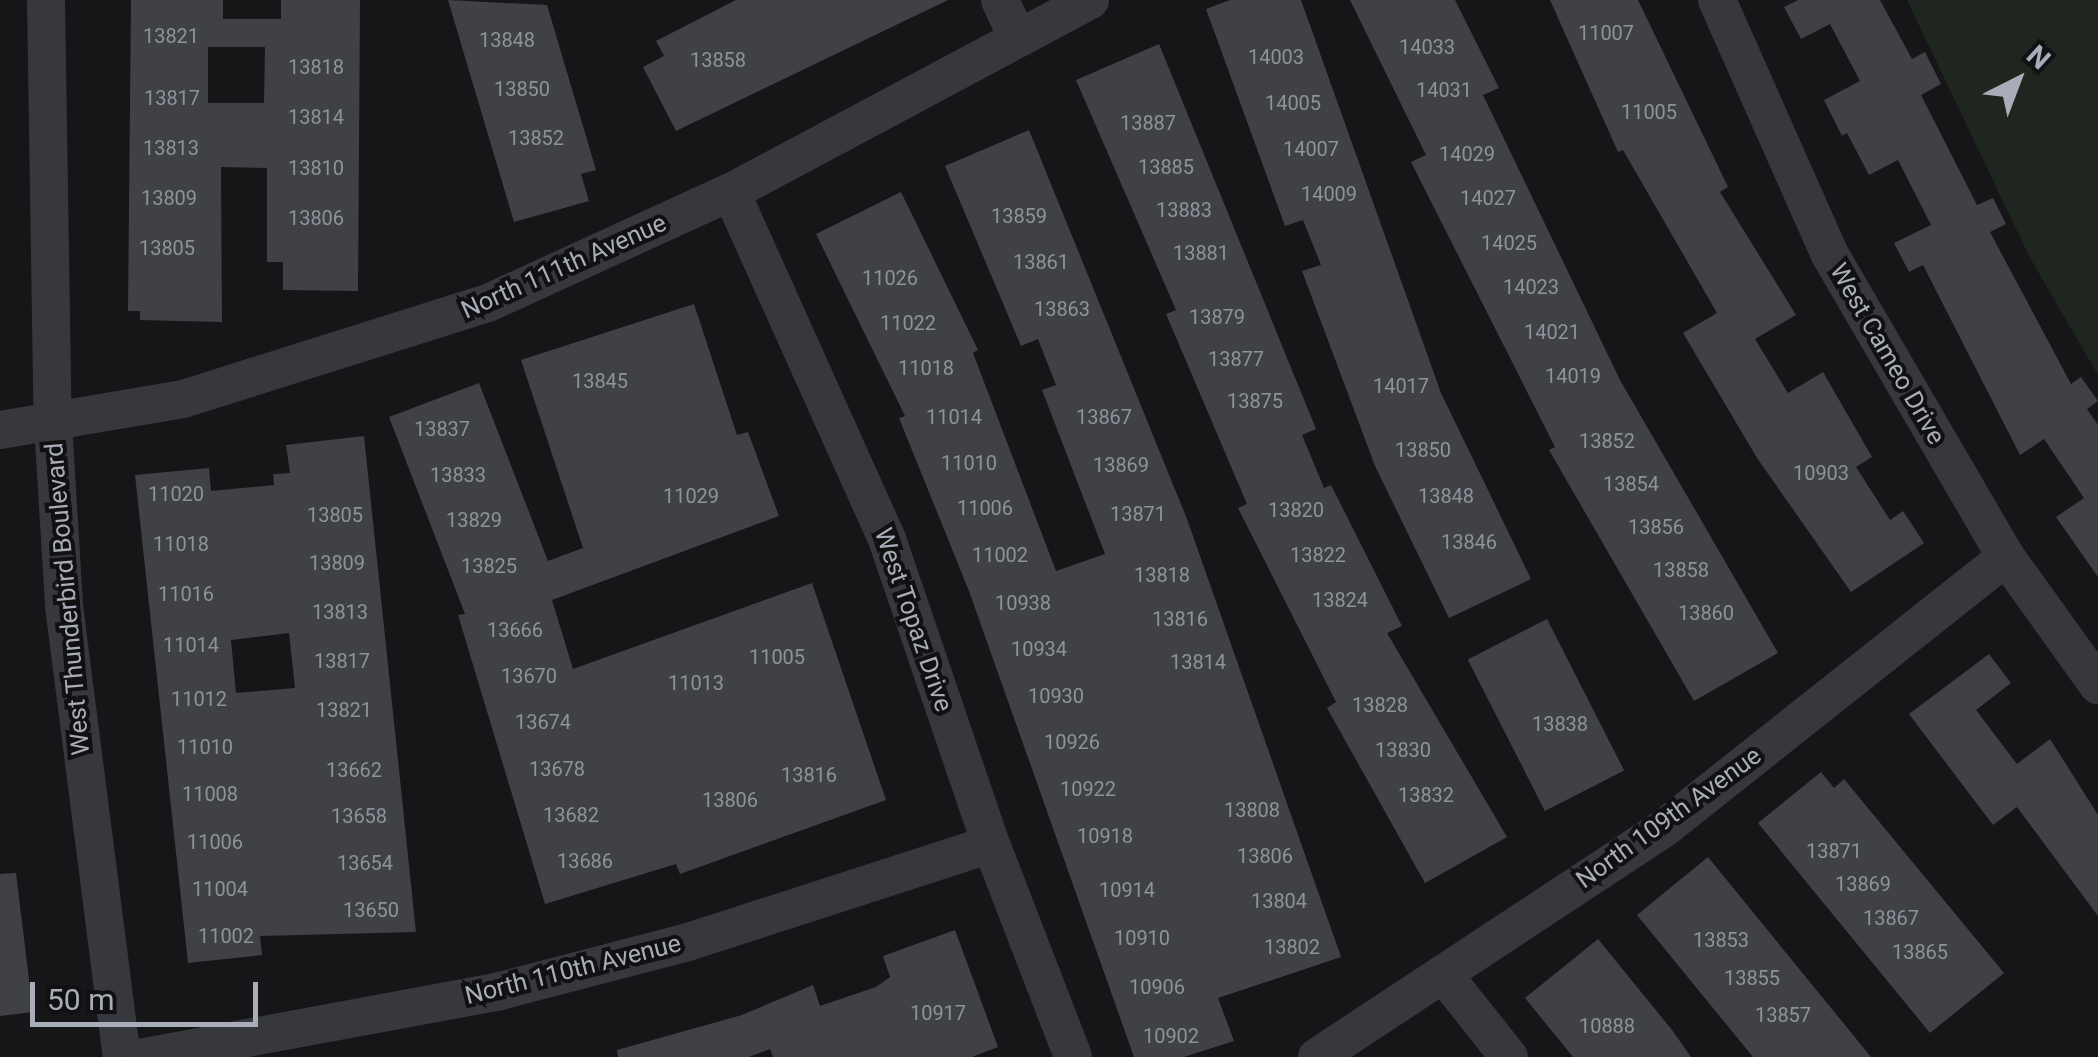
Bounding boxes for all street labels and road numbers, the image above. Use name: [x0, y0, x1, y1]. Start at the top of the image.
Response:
street label: North 111th Avenue: [457, 208, 671, 326]
street label: West Cameo Drive: [1823, 258, 1951, 450]
street label: West Thunderbird Boulevard: [39, 441, 97, 757]
street label: West Topaz Drive: [867, 524, 959, 716]
street label: North 109th Avenue: [1571, 741, 1767, 895]
street label: North 110th Avenue: [462, 929, 684, 1011]

